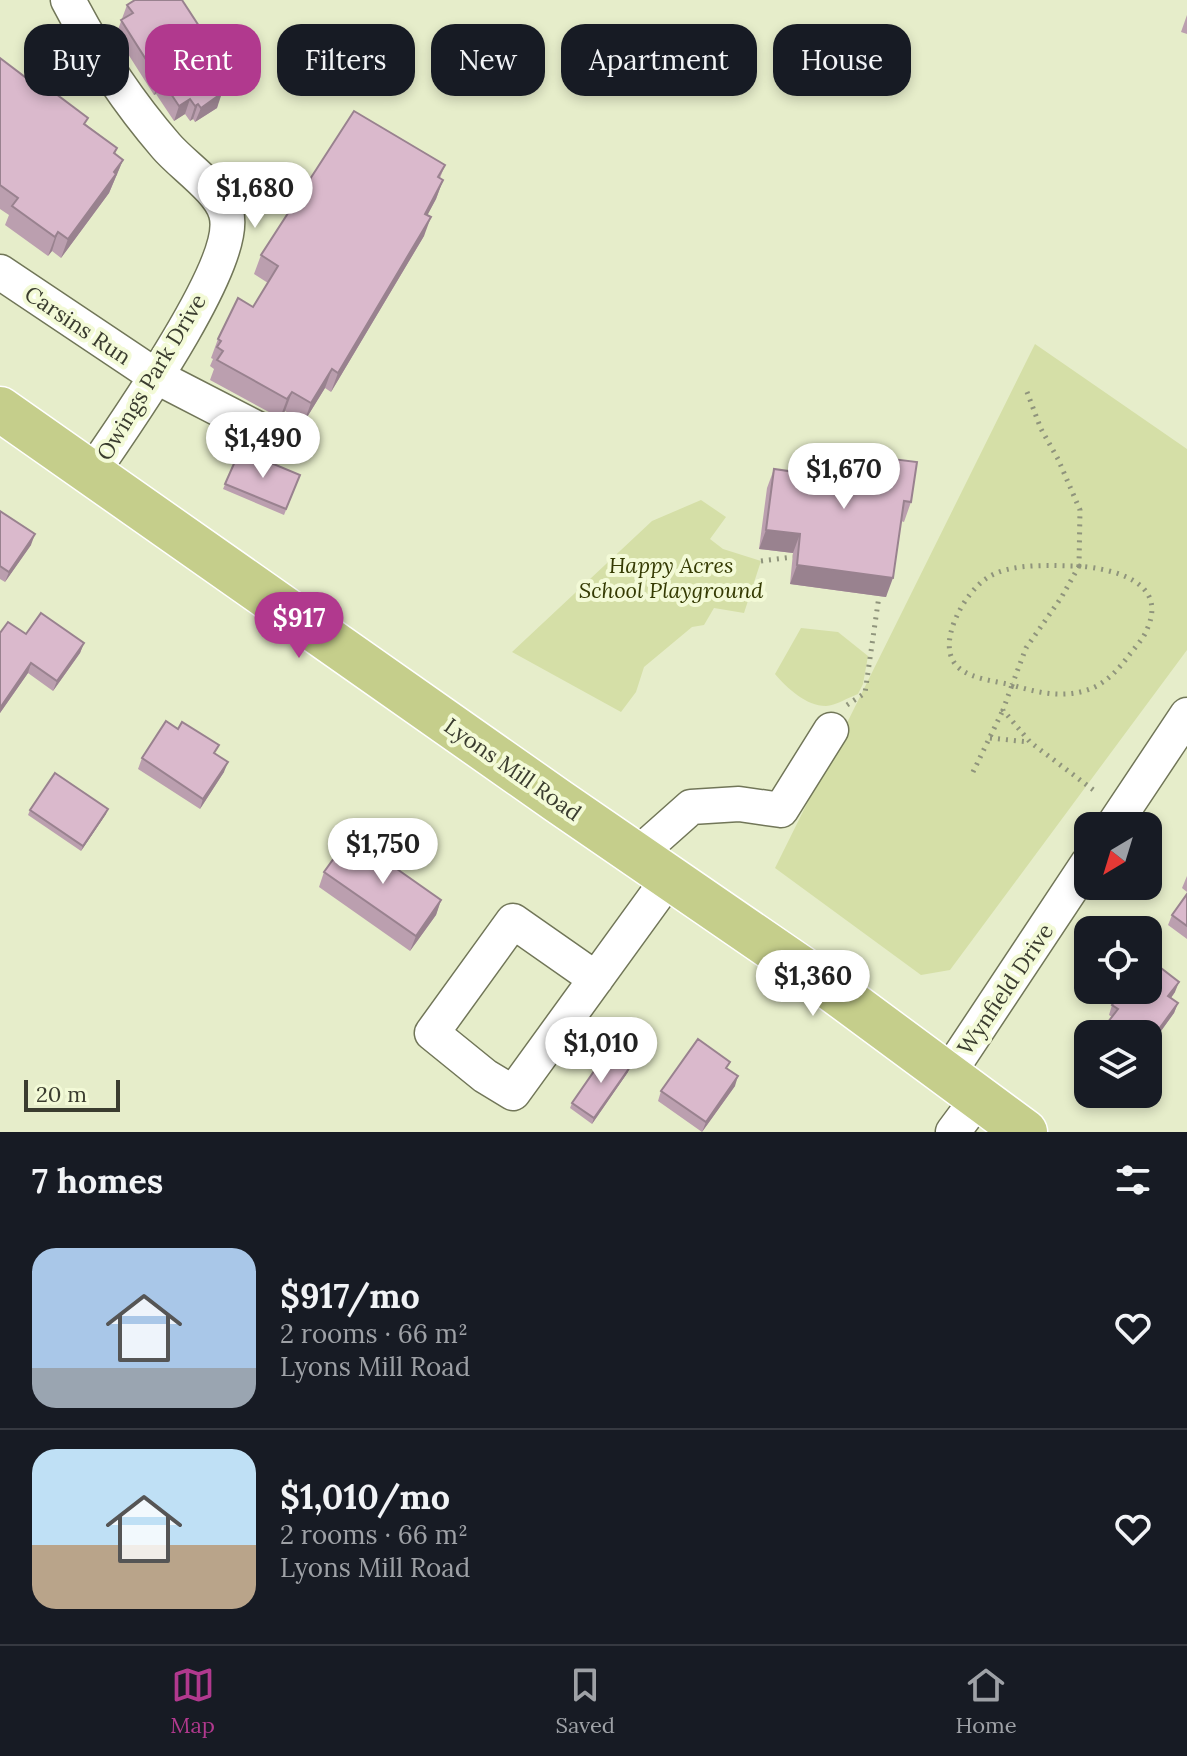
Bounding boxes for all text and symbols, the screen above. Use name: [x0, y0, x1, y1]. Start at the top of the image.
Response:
chip: Buy: [24, 24, 129, 96]
chip: Rent: [145, 24, 261, 96]
chip: Filters: [277, 24, 415, 96]
chip: New: [431, 24, 545, 96]
chip: Apartment: [561, 24, 757, 96]
chip: House: [773, 24, 911, 96]
pin: $1,680: [190, 162, 320, 230]
text: $1,680: [216, 171, 294, 204]
street label: Carsins Run: [19, 279, 137, 371]
street label: Owings Park Drive: [90, 289, 212, 465]
pin: $1,490: [198, 412, 328, 480]
text: $1,490: [224, 421, 302, 454]
pin: $1,670: [779, 443, 909, 511]
text: $1,670: [806, 452, 882, 485]
park label: Happy Acres School Playground: [579, 551, 764, 604]
pin: $917: [252, 592, 346, 660]
text: $917: [272, 601, 326, 634]
street label: Lyons Mill Road: [439, 711, 587, 827]
north arrow: [1074, 812, 1162, 900]
map controls: [1074, 812, 1162, 1108]
pin: $1,750: [318, 818, 448, 886]
text: $1,750: [346, 827, 420, 860]
button: locate: [1074, 916, 1162, 1004]
street label: Wynfield Drive: [951, 918, 1059, 1060]
pin: $1,360: [748, 950, 878, 1018]
text: $1,360: [774, 959, 852, 992]
pin: $1,010: [536, 1017, 666, 1085]
button: layers: [1074, 1020, 1162, 1108]
text: $1,010: [563, 1026, 639, 1059]
scale bar: [24, 1076, 120, 1112]
text: 20 m: [36, 1080, 87, 1108]
icon: filters: [1111, 1158, 1155, 1202]
text: 7 homes: [32, 1159, 163, 1202]
text: $917/mo: [280, 1274, 420, 1317]
icon: home: [96, 1280, 192, 1376]
icon: heart: [1111, 1306, 1155, 1350]
text: 2 rooms · 66 m²: [280, 1317, 468, 1350]
text: Lyons Mill Road: [280, 1350, 470, 1383]
text: $1,010/mo: [280, 1475, 450, 1518]
icon: home: [96, 1481, 192, 1577]
icon: heart: [1111, 1507, 1155, 1551]
text: 2 rooms · 66 m²: [280, 1518, 468, 1551]
text: Lyons Mill Road: [280, 1551, 470, 1584]
tab: Map: [170, 1663, 215, 1739]
tab: Saved: [555, 1663, 615, 1739]
tab: Home: [956, 1663, 1017, 1739]

